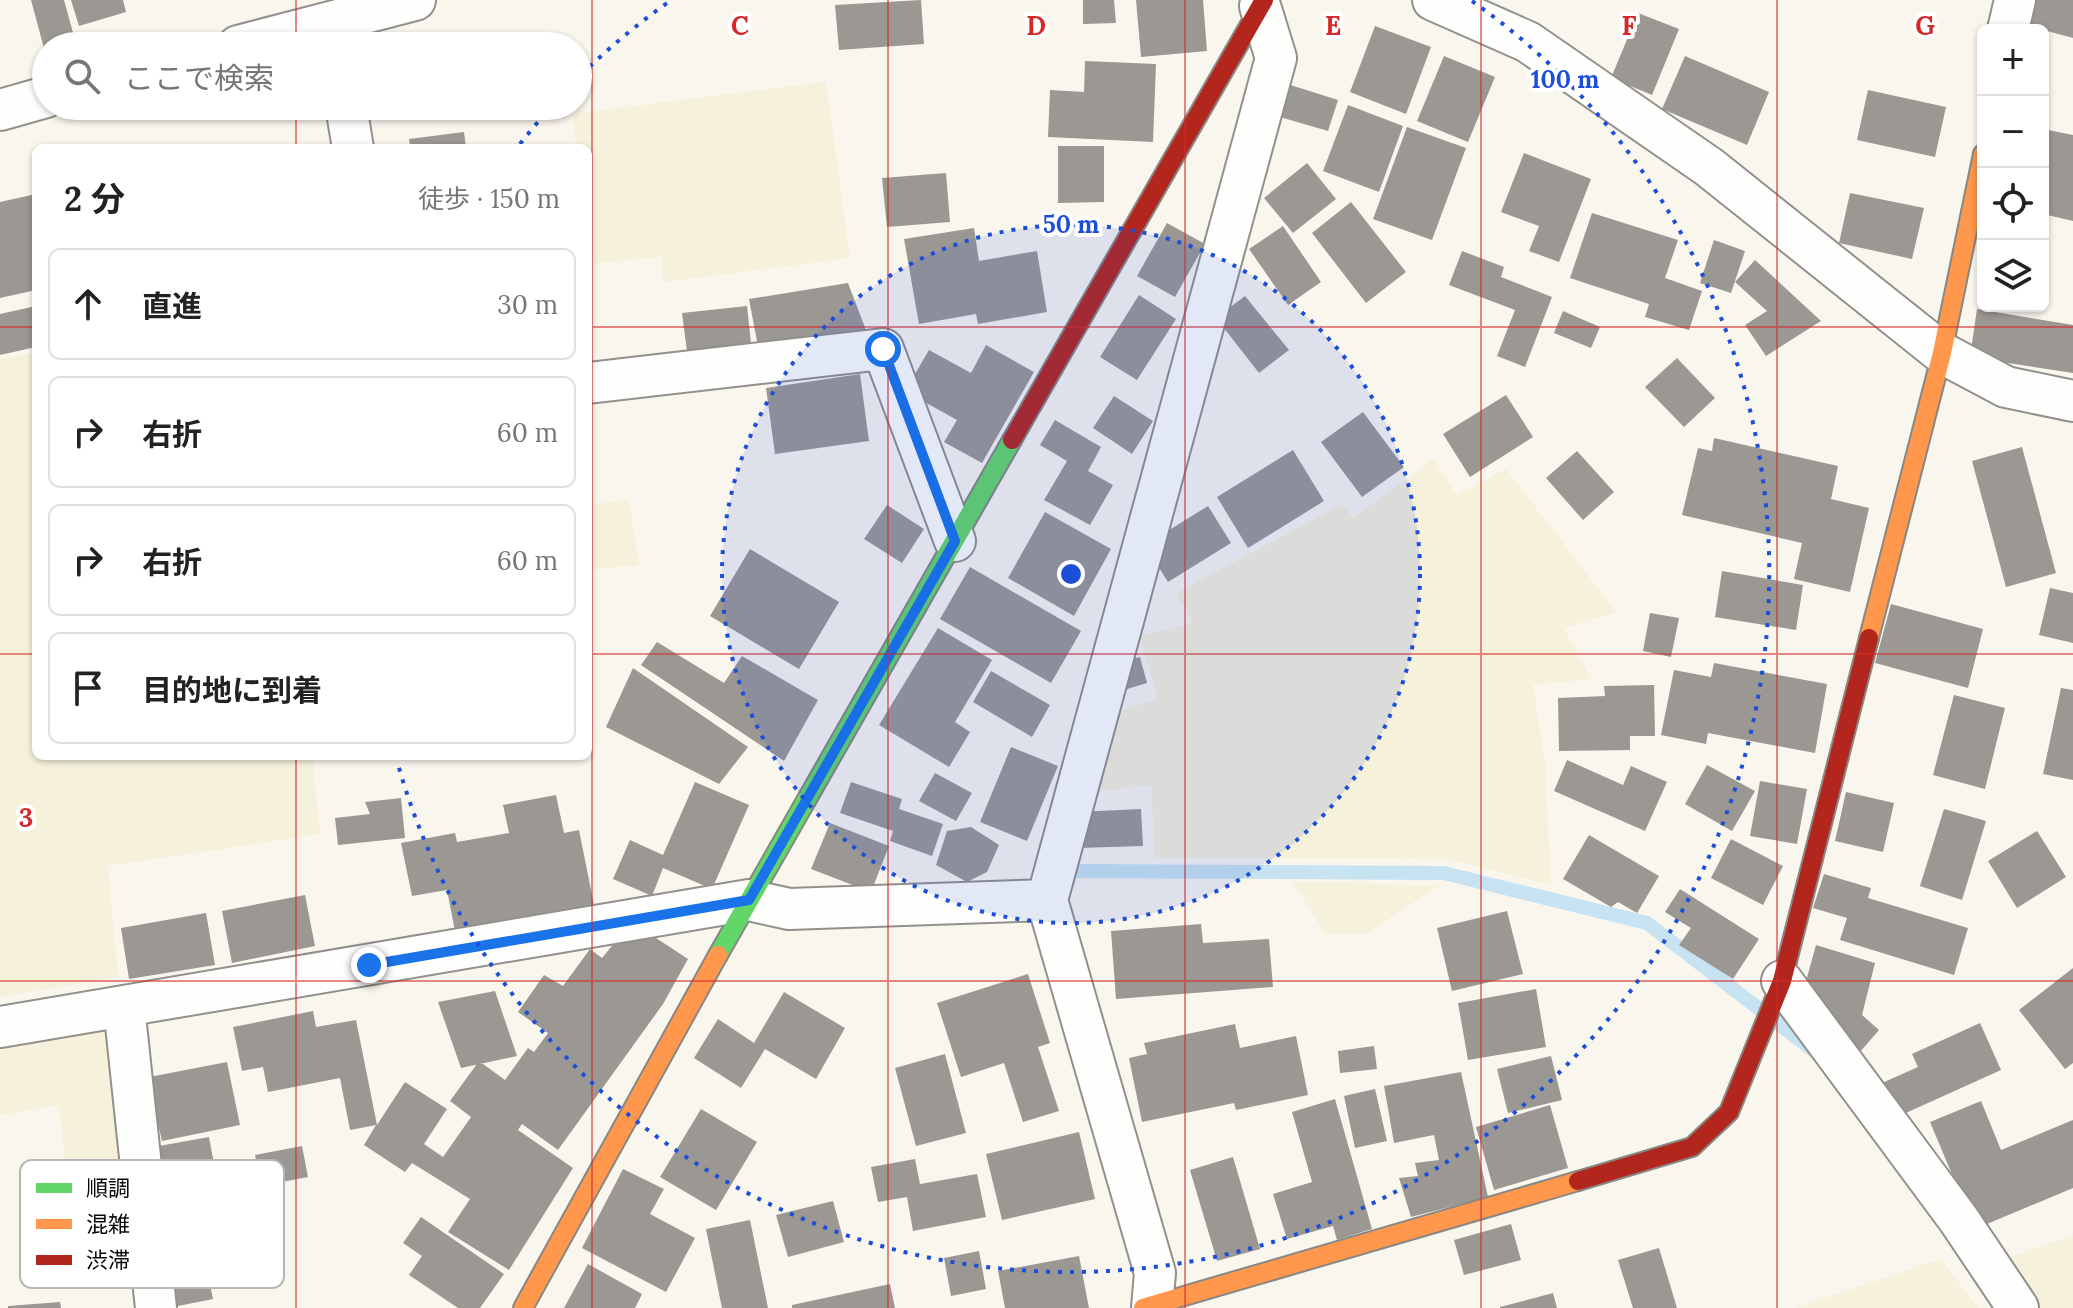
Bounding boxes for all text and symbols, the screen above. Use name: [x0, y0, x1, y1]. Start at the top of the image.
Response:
text: C: [731, 9, 749, 42]
text: D: [1026, 9, 1046, 42]
text: E: [1325, 9, 1341, 42]
text: F: [1622, 9, 1637, 42]
text: G: [1915, 9, 1935, 42]
map controls: [1977, 24, 2049, 312]
button: +: [1977, 24, 2049, 96]
search box: [32, 32, 592, 120]
icon: search: [60, 54, 104, 98]
text: ここで検索: [124, 59, 274, 97]
text: 100 m: [1531, 64, 1599, 95]
button: −: [1977, 96, 2049, 168]
button: locate: [1977, 168, 2049, 240]
text: 2 分: [64, 177, 125, 220]
text: 徒歩 · 150 m: [418, 182, 560, 215]
text: 50 m: [1043, 209, 1099, 240]
button: layers: [1977, 240, 2049, 312]
icon: ahead: [66, 282, 110, 326]
text: 直進: [142, 287, 202, 325]
text: 30 m: [497, 288, 558, 321]
route start: [865, 331, 901, 367]
icon: right: [66, 410, 110, 454]
text: 右折: [142, 415, 202, 453]
text: 60 m: [497, 416, 558, 449]
icon: right: [66, 538, 110, 582]
text: 右折: [142, 543, 202, 581]
text: 60 m: [497, 544, 558, 577]
centre of rings: [1057, 560, 1085, 588]
icon: arrive: [66, 666, 110, 710]
text: 目的地に到着: [142, 671, 322, 709]
text: 3: [19, 801, 33, 834]
route end: [351, 947, 387, 983]
legend: [20, 1160, 284, 1288]
text: 順調: [86, 1174, 130, 1202]
text: 混雑: [86, 1210, 130, 1238]
text: 渋滞: [86, 1246, 130, 1274]

